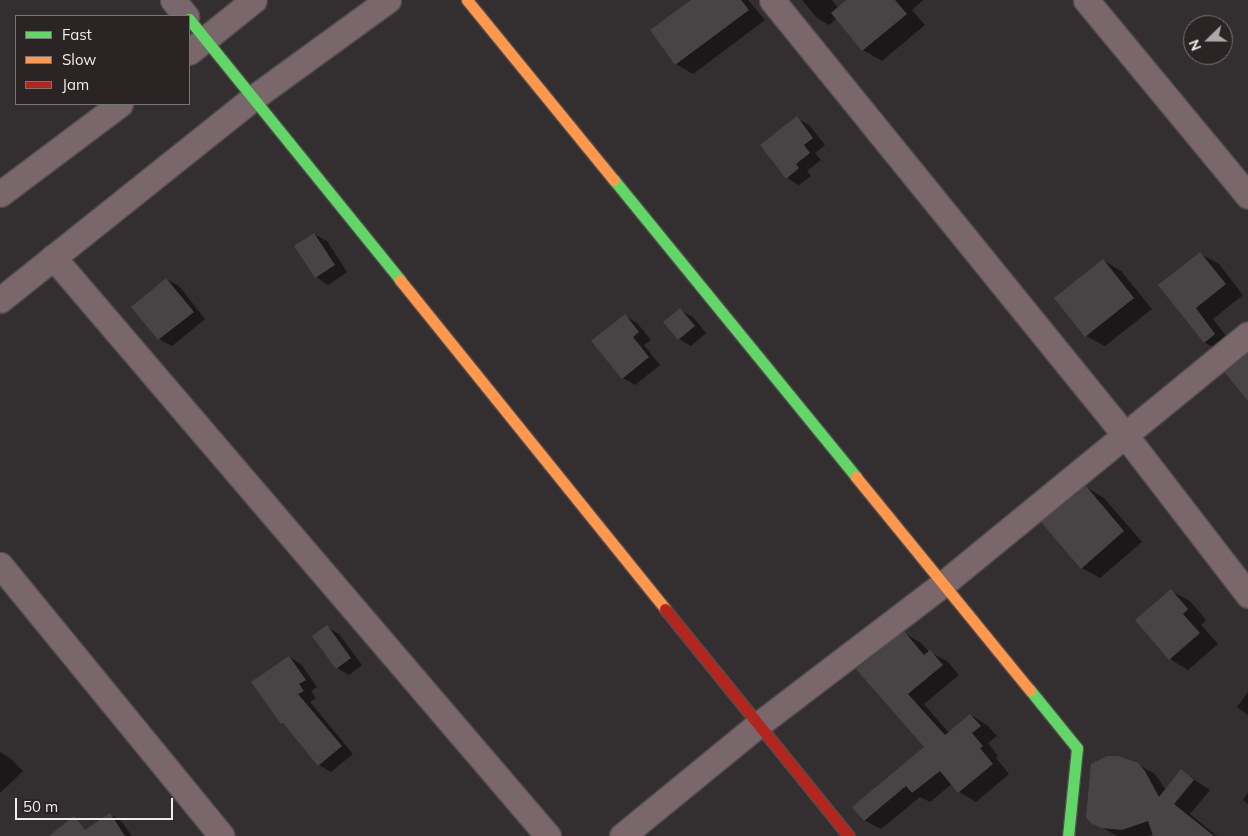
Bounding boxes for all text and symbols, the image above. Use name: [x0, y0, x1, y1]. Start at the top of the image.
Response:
legend: [15, 15, 190, 105]
north arrow: [1183, 15, 1233, 65]
text: Fast: [62, 25, 92, 44]
text: N: [1185, 37, 1205, 54]
text: Slow: [62, 50, 96, 69]
text: Jam: [62, 75, 89, 94]
scale bar: [18, 788, 175, 820]
text: 50 m: [23, 797, 58, 816]

